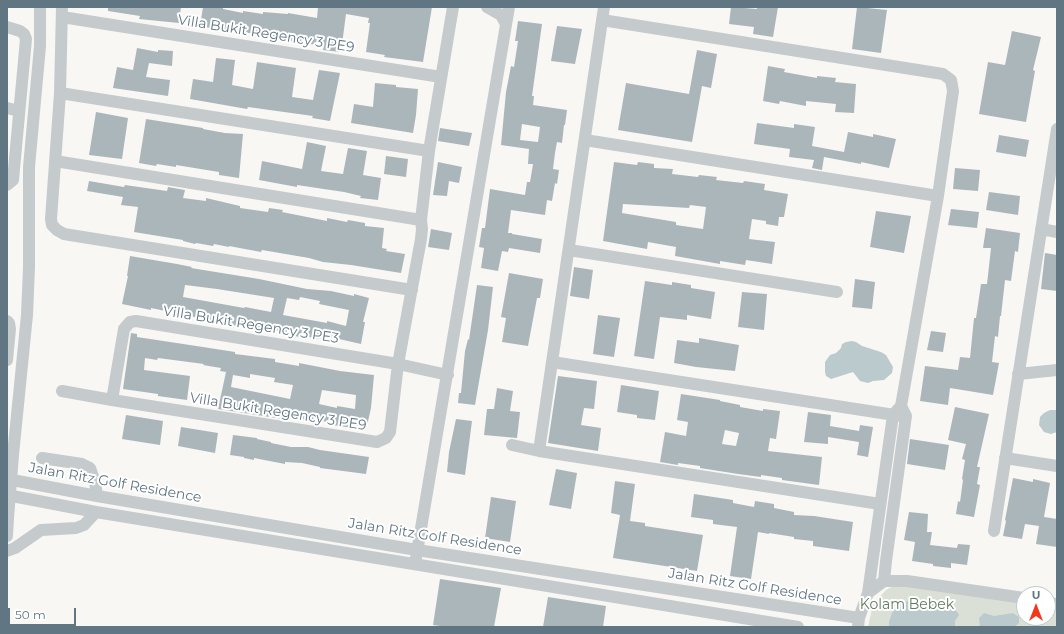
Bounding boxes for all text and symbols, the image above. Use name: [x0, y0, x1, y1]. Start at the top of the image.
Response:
street label: Villa Bukit Regency 3 PE9: [176, 12, 356, 56]
street label: Villa Bukit Regency 3 PE3: [162, 303, 340, 347]
street label: Villa Bukit Regency 3 PE9: [188, 390, 368, 434]
street label: Jalan Ritz Golf Residence: [27, 460, 203, 506]
street label: Jalan Ritz Golf Residence: [347, 515, 523, 559]
street label: Jalan Ritz Golf Residence: [667, 565, 843, 609]
north arrow: [1016, 586, 1056, 626]
text: U: [1032, 588, 1040, 602]
park label: Kolam Bebek: [860, 597, 954, 613]
scale bar: [10, 600, 78, 626]
text: 50 m: [15, 607, 46, 622]

